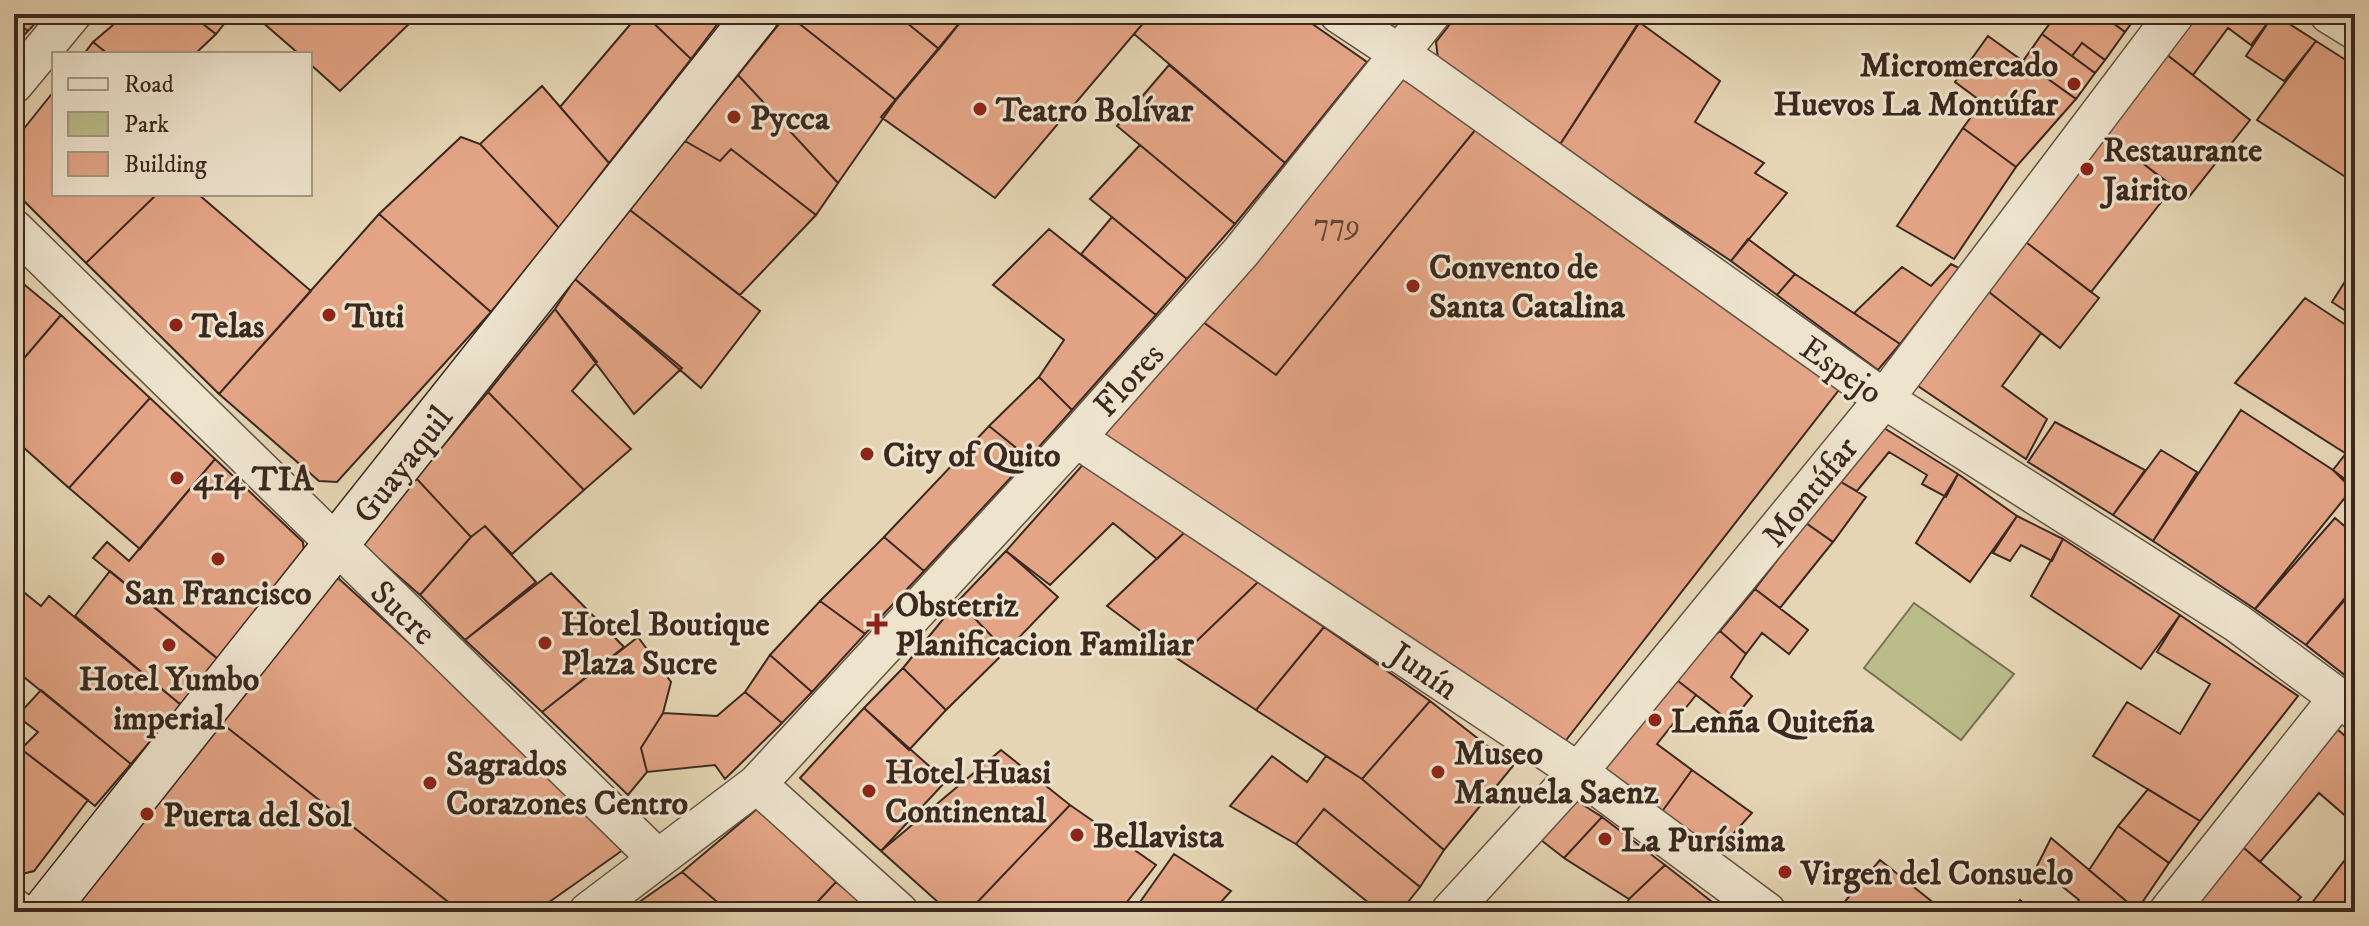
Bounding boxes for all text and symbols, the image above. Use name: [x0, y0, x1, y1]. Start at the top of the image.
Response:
place label: Micromercado Huevos La Montúfar: [1773, 45, 2058, 126]
legend: [52, 52, 312, 196]
text: Road: [124, 70, 174, 100]
marker: Micromercado Huevos La Montúfar: [2065, 75, 2083, 93]
place label: Teatro Bolívar: [995, 90, 1194, 132]
place label: Pycca: [750, 98, 830, 140]
marker: Teatro Bolívar: [971, 100, 989, 118]
marker: Pycca: [725, 108, 743, 126]
text: Park: [124, 110, 169, 140]
place label: Restaurante Jairito: [2099, 130, 2262, 211]
text: Building: [124, 150, 207, 180]
marker: Restaurante Jairito: [2078, 160, 2096, 178]
house number: 779: [1314, 207, 1360, 244]
place label: Convento de Santa Catalina: [1429, 247, 1626, 328]
marker: Convento de Santa Catalina: [1404, 277, 1422, 295]
place label: Tuti: [344, 296, 405, 338]
place label: Telas: [191, 306, 264, 348]
marker: Tuti: [320, 306, 338, 324]
marker: Telas: [167, 316, 185, 334]
street label: Espejo: [1791, 327, 1890, 414]
street label: Flores: [1085, 335, 1174, 426]
street label: Guayaquil: [345, 398, 463, 532]
street label: Montúfar: [1753, 428, 1868, 556]
place label: City of Quito: [883, 435, 1061, 477]
marker: City of Quito: [858, 445, 876, 463]
place label: 414 TIA: [193, 459, 315, 501]
marker: 414 TIA: [168, 469, 186, 487]
marker: San Francisco: [209, 550, 227, 568]
street label: Sucre: [361, 572, 444, 655]
place label: San Francisco: [124, 573, 312, 615]
place label: Obstetriz Planificacion Familiar: [895, 585, 1194, 666]
place label: Hotel Boutique Plaza Sucre: [561, 604, 769, 685]
marker: Obstetriz Planificacion Familiar: [866, 613, 888, 635]
street label: Junín: [1379, 632, 1466, 710]
marker: Hotel Boutique Plaza Sucre: [536, 634, 554, 652]
marker: Hotel Yumbo imperial: [160, 636, 178, 654]
place label: Hotel Yumbo imperial: [79, 659, 259, 740]
place label: Lenña Quiteña: [1671, 701, 1875, 743]
marker: Lenña Quiteña: [1646, 711, 1664, 729]
place label: Museo Manuela Saenz: [1454, 733, 1659, 814]
place label: Sagrados Corazones Centro: [446, 744, 688, 825]
place label: Hotel Huasi Continental: [885, 752, 1051, 833]
marker: Museo Manuela Saenz: [1429, 763, 1447, 781]
marker: Sagrados Corazones Centro: [421, 774, 439, 792]
marker: Hotel Huasi Continental: [860, 782, 878, 800]
place label: Puerta del Sol: [163, 795, 352, 837]
marker: Puerta del Sol: [138, 805, 156, 823]
place label: Bellavista: [1093, 816, 1224, 858]
place label: La Purísima: [1621, 820, 1785, 862]
marker: Bellavista: [1068, 826, 1086, 844]
marker: La Purísima: [1596, 830, 1614, 848]
place label: Virgen del Consuelo: [1799, 853, 2073, 895]
marker: Virgen del Consuelo: [1776, 863, 1794, 881]

